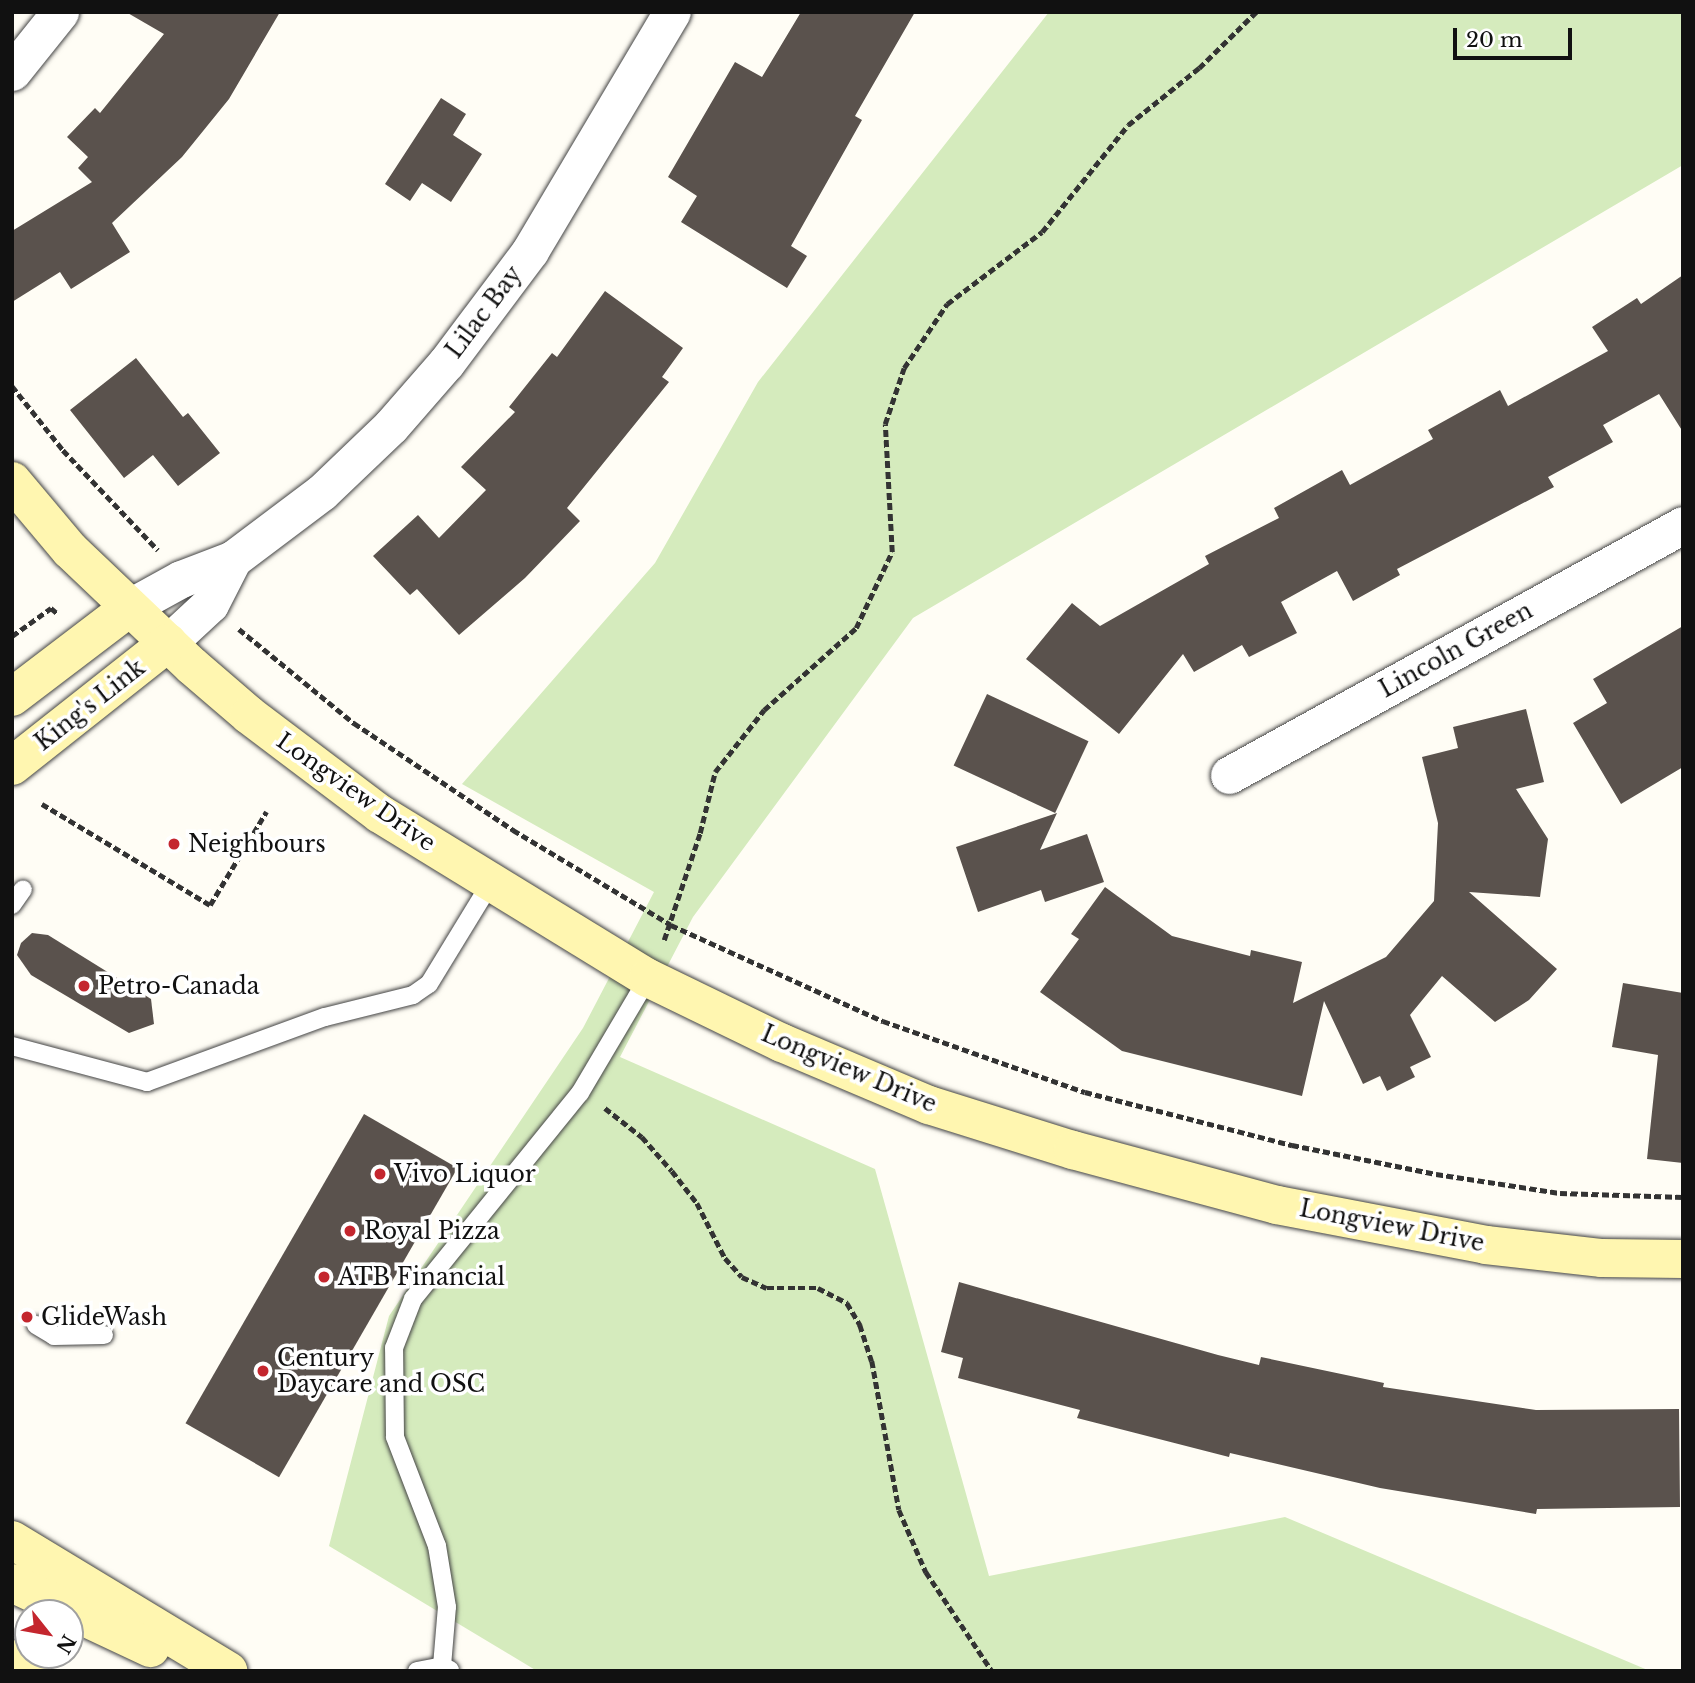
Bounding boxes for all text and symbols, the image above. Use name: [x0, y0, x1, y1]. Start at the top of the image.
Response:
scale bar: [1457, 14, 1576, 58]
text: 20 m: [1466, 27, 1523, 53]
street label: Lilac Bay: [440, 260, 528, 364]
street label: Lincoln Green: [1375, 597, 1537, 703]
street label: King's Link: [30, 654, 150, 756]
street label: Longview Drive: [271, 727, 441, 857]
place label: Neighbours: [188, 830, 326, 858]
marker: Neighbours: [166, 836, 182, 852]
place label: Petro-Canada: [98, 972, 259, 1000]
marker: Petro-Canada: [76, 978, 92, 994]
street label: Longview Drive: [757, 1020, 941, 1118]
place label: Vivo Liquor: [394, 1160, 536, 1188]
marker: Vivo Liquor: [372, 1166, 388, 1182]
street label: Longview Drive: [1297, 1195, 1487, 1257]
place label: Royal Pizza: [364, 1217, 500, 1245]
marker: Royal Pizza: [342, 1223, 358, 1239]
place label: ATB Financial: [338, 1263, 505, 1291]
marker: ATB Financial: [316, 1269, 332, 1285]
place label: GlideWash: [41, 1303, 167, 1331]
marker: GlideWash: [19, 1309, 35, 1325]
place label: Century Daycare and OSC: [277, 1344, 485, 1398]
marker: Century Daycare and OSC: [255, 1363, 271, 1379]
north arrow: [14, 1599, 84, 1669]
text: N: [51, 1630, 80, 1658]

